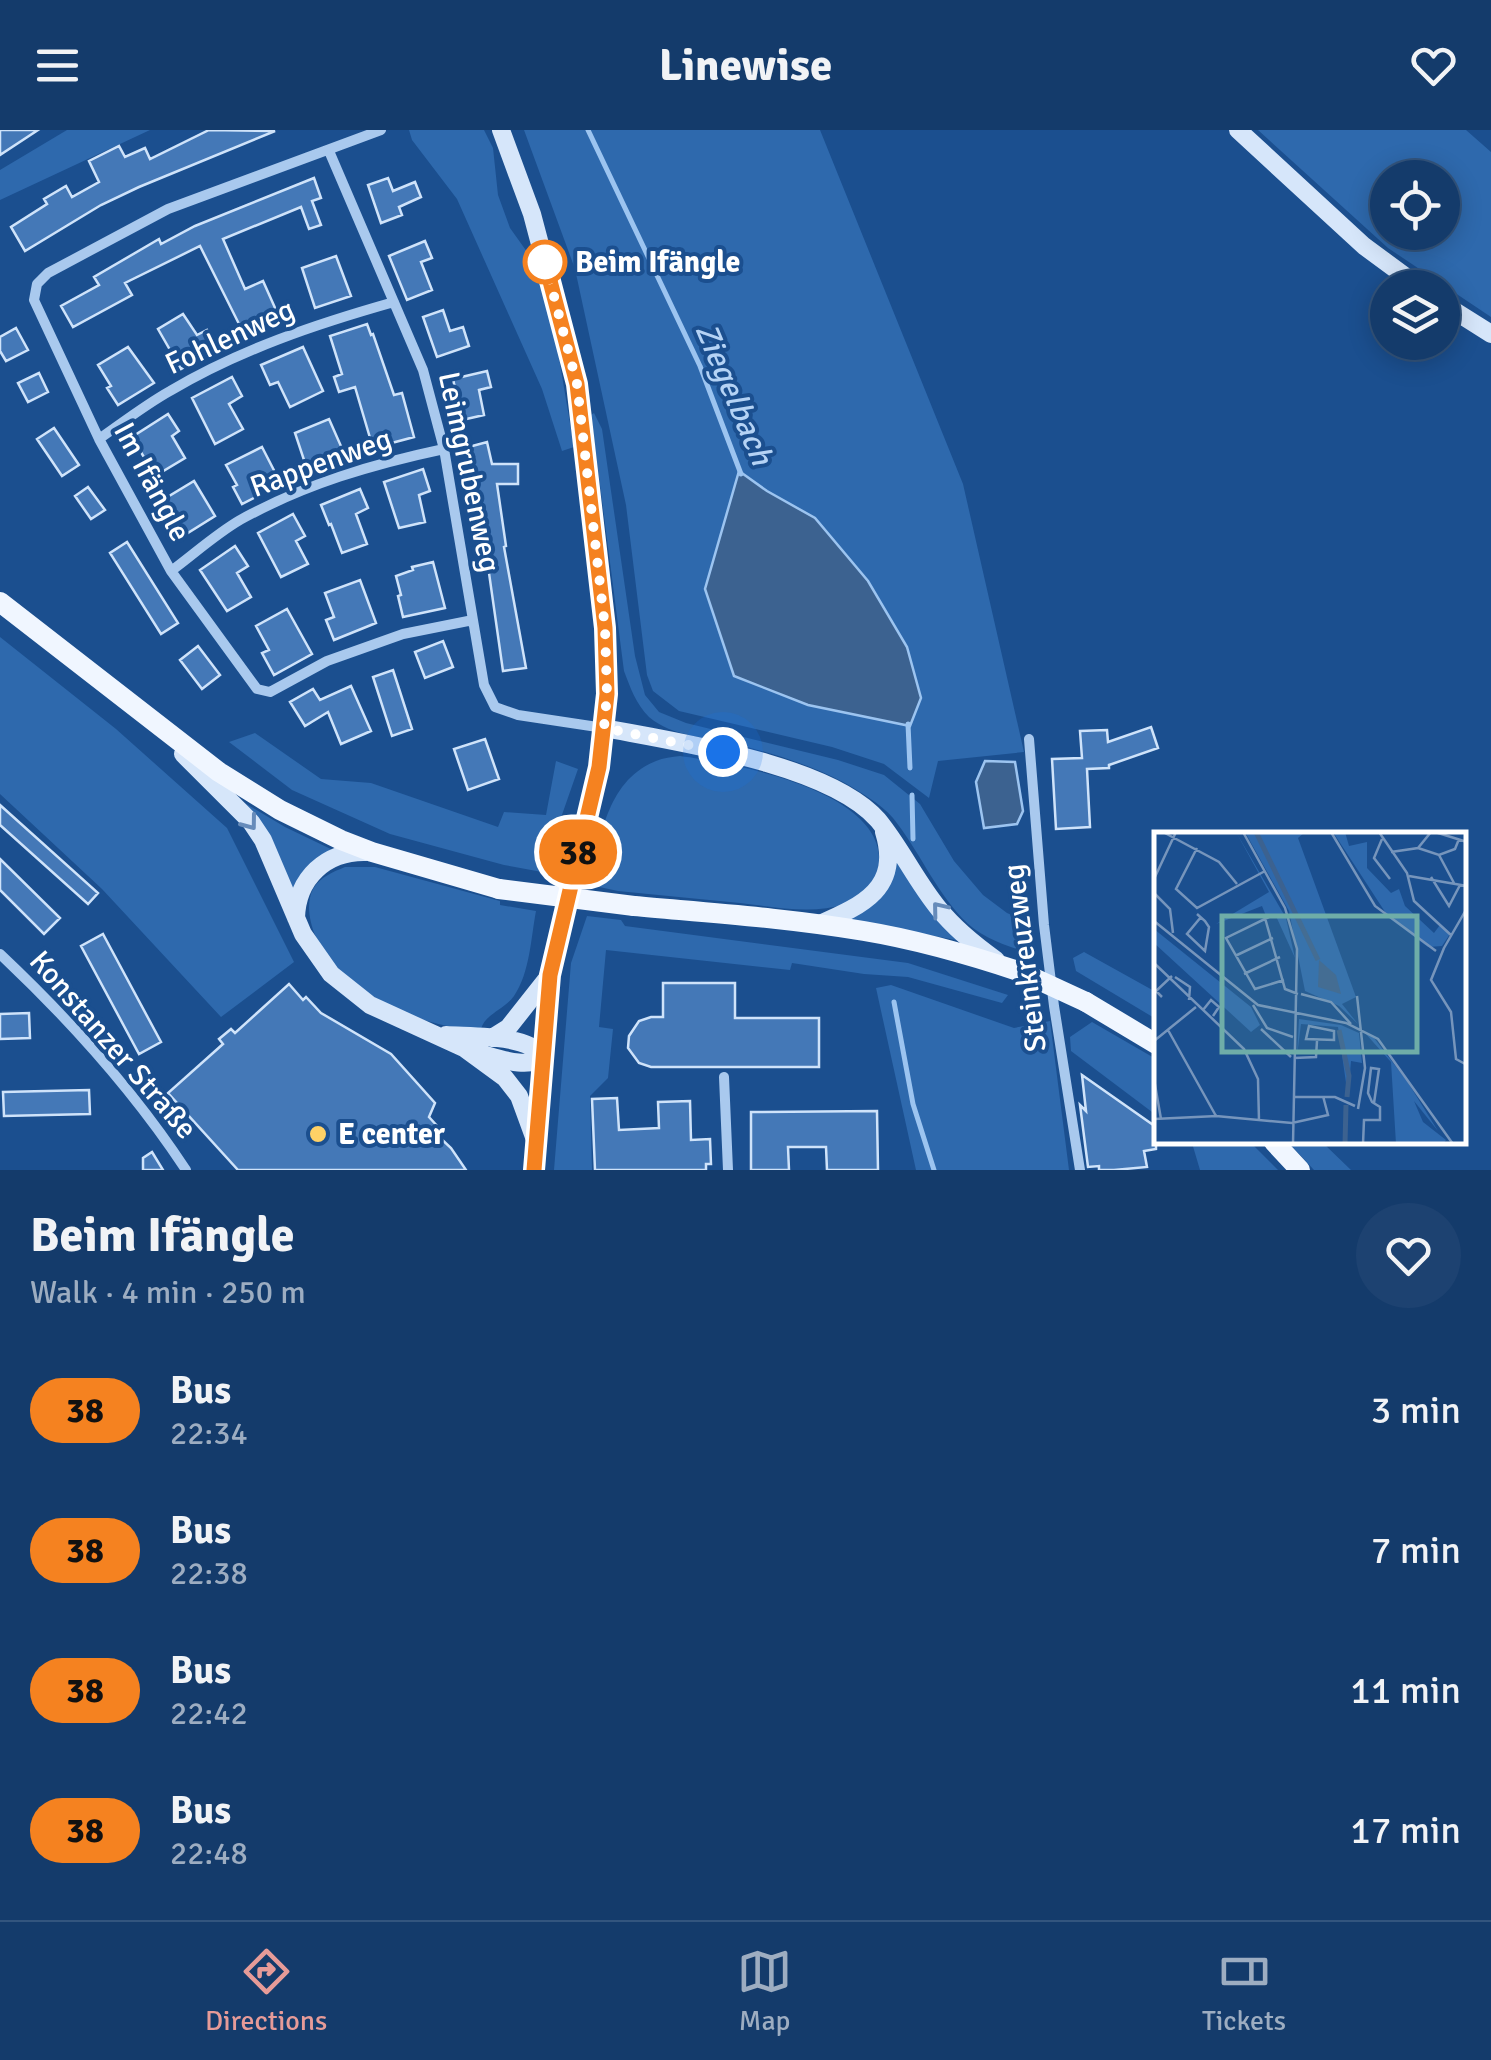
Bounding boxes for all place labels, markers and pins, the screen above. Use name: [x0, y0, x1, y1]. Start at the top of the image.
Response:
marker: Beim Ifängle: [524, 241, 566, 283]
place label: Beim Ifängle: [575, 244, 740, 281]
place label: E center: [338, 1116, 445, 1153]
marker: E center: [307, 1123, 329, 1145]

